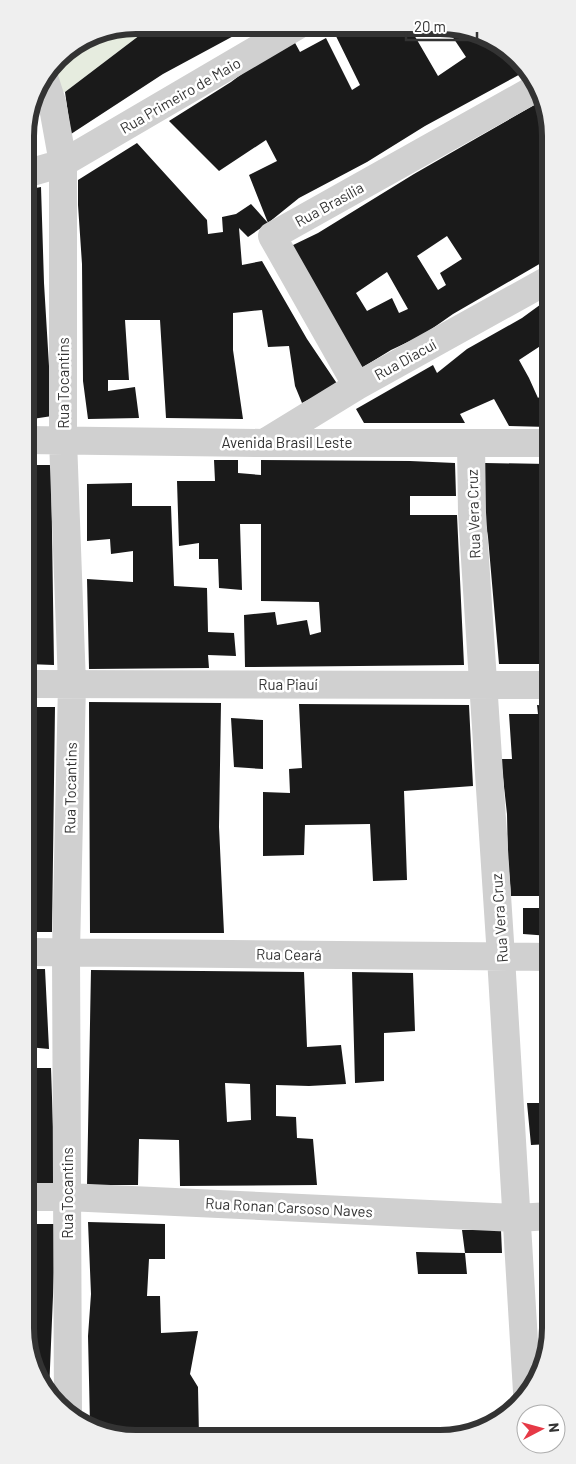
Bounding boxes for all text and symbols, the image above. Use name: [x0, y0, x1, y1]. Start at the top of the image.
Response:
scale bar: [406, 10, 477, 42]
text: 20 m: [414, 17, 446, 35]
street label: Rua Primeiro de Maio: [116, 53, 244, 137]
street label: Rua Brasília: [292, 178, 366, 230]
street label: Rua Diacuí: [371, 335, 439, 383]
street label: Rua Tocantins: [54, 337, 72, 429]
street label: Avenida Brasil Leste: [221, 433, 353, 451]
street label: Rua Vera Cruz: [462, 469, 484, 559]
street label: Rua Piauí: [258, 675, 318, 693]
street label: Rua Tocantins: [60, 742, 80, 834]
street label: Rua Vera Cruz: [487, 872, 511, 963]
street label: Rua Ceará: [256, 944, 322, 964]
street label: Rua Tocantins: [58, 1147, 76, 1239]
street label: Rua Ronan Carsoso Naves: [205, 1194, 373, 1220]
north arrow: [516, 1404, 566, 1454]
text: N: [545, 1422, 563, 1433]

